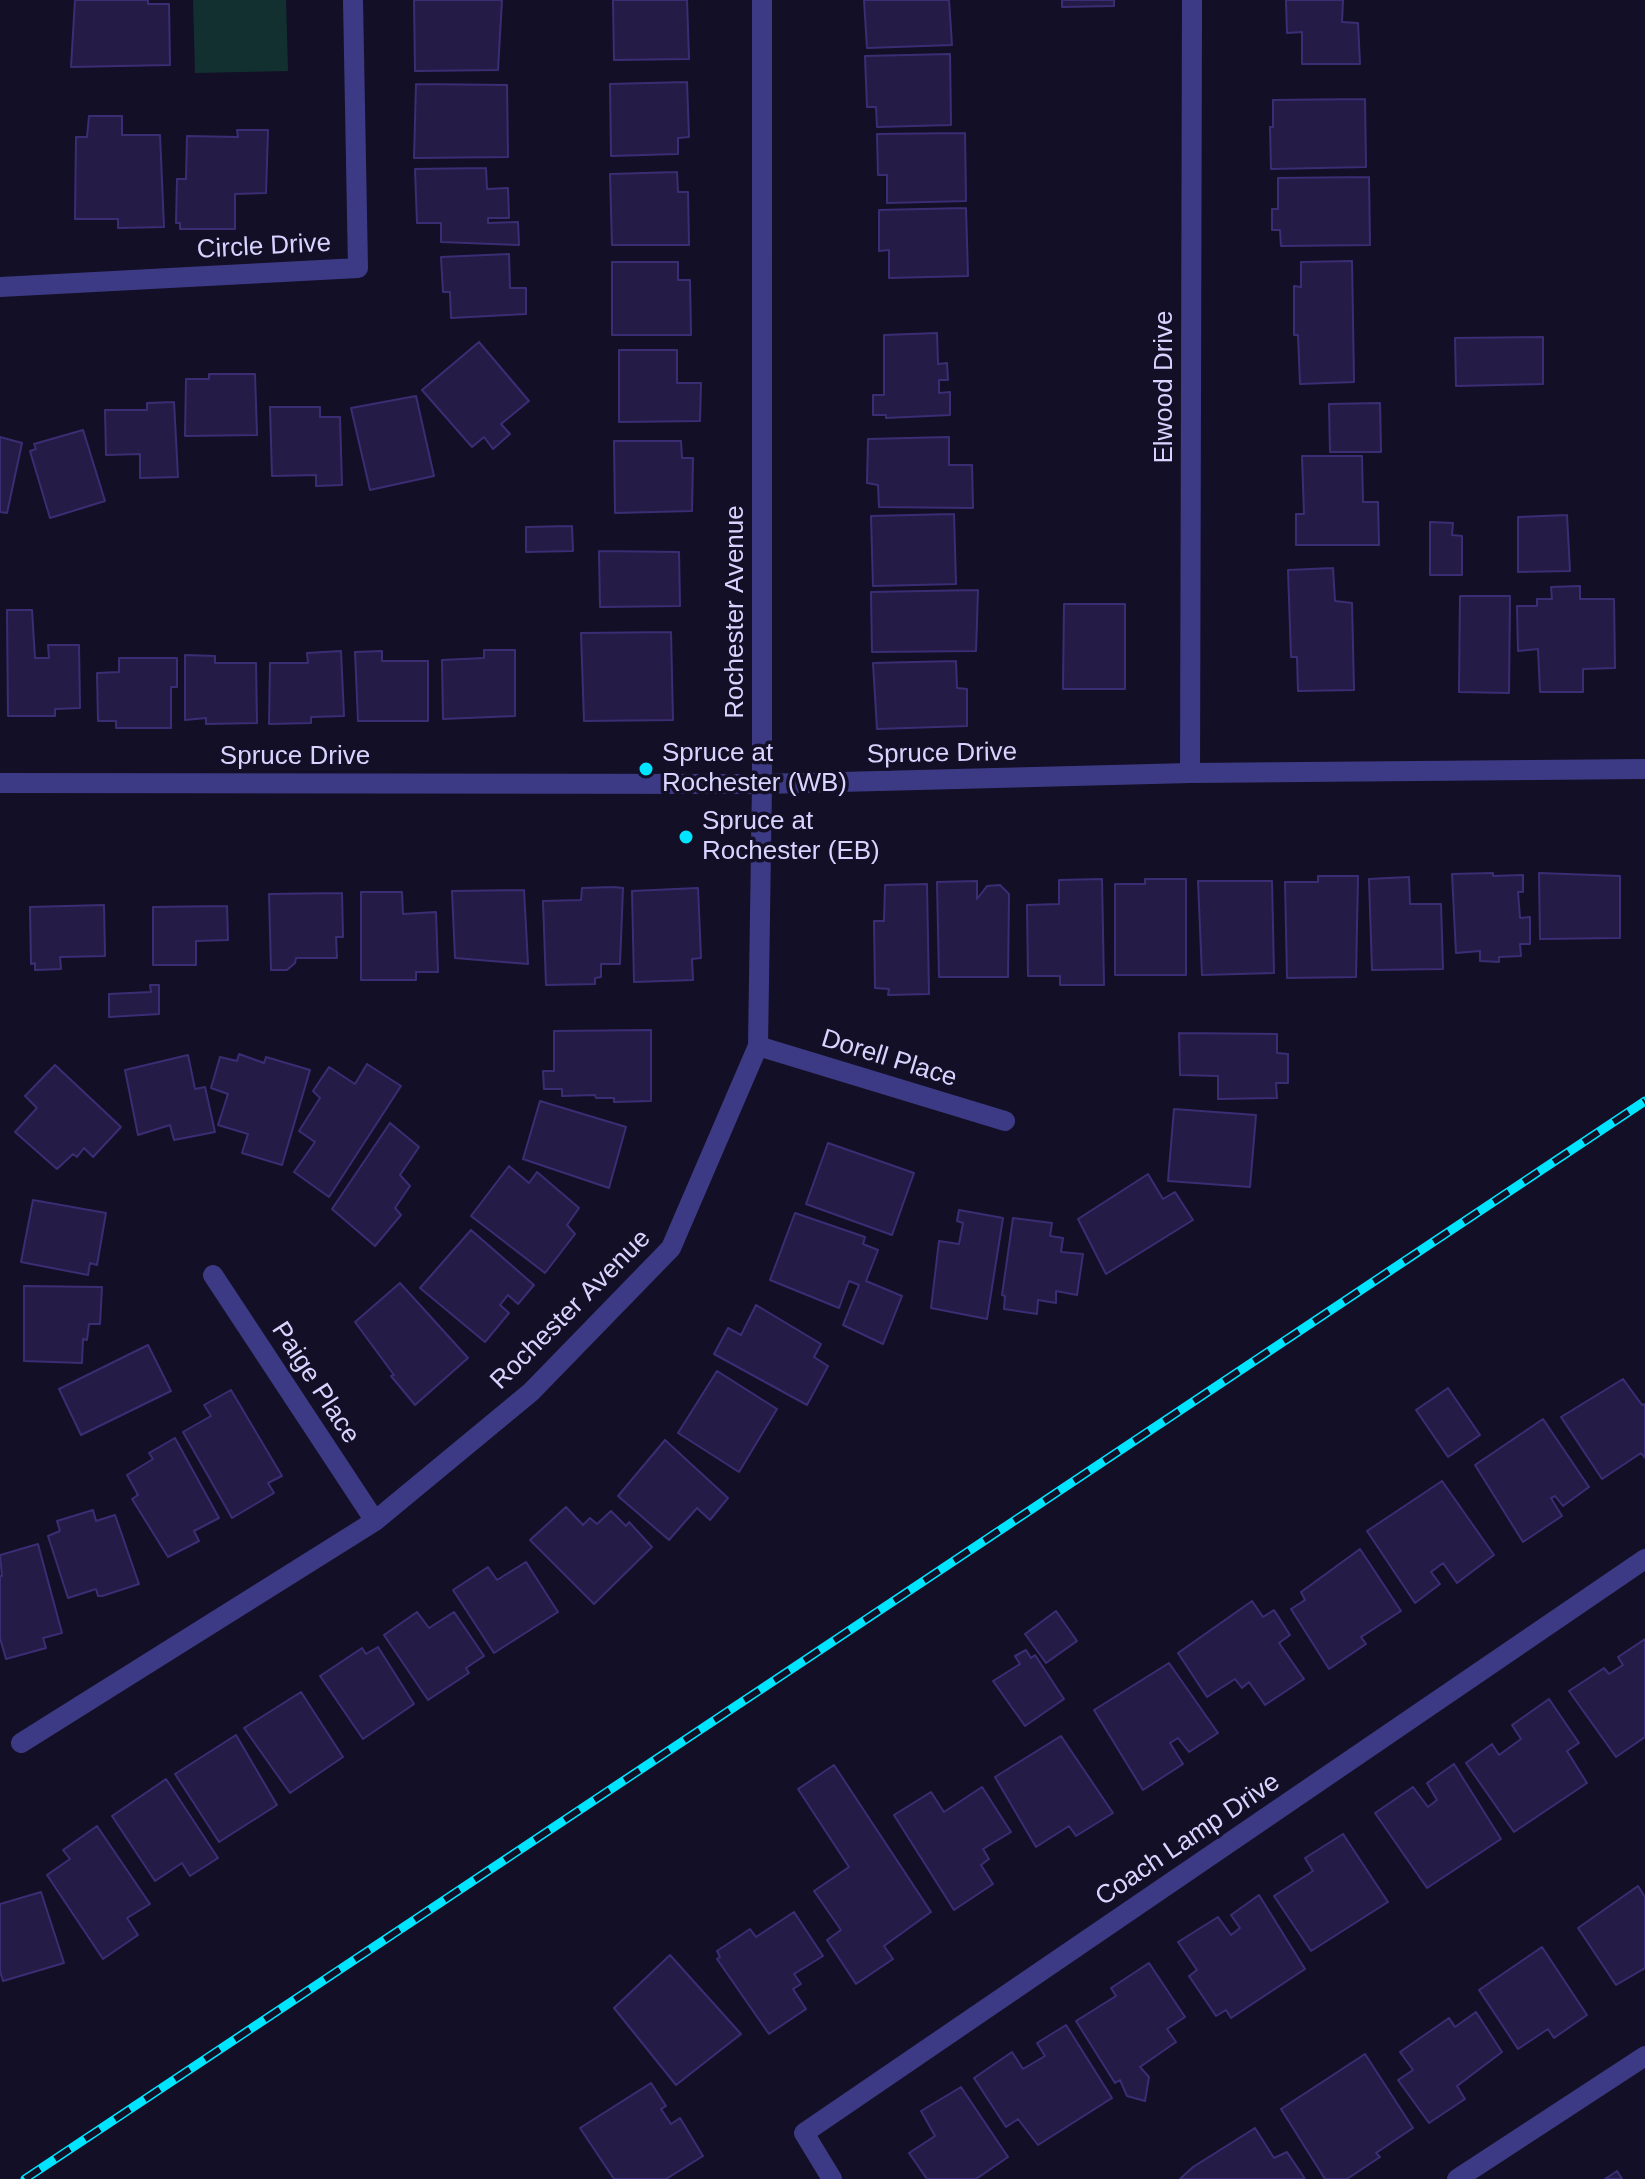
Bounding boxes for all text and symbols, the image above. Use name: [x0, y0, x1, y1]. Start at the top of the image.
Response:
street label: Circle Drive: [196, 228, 332, 266]
street label: Elwood Drive: [1149, 310, 1181, 464]
street label: Rochester Avenue: [720, 505, 752, 719]
street label: Spruce Drive: [867, 737, 1017, 771]
place label: Spruce at Rochester (WB): [662, 738, 847, 800]
street label: Spruce Drive: [220, 741, 370, 773]
marker: Spruce at Rochester (WB): [637, 760, 655, 778]
place label: Spruce at Rochester (EB): [702, 806, 880, 868]
marker: Spruce at Rochester (EB): [677, 828, 695, 846]
street label: Dorell Place: [817, 1024, 961, 1094]
street label: Rochester Avenue: [485, 1224, 657, 1396]
street label: Paige Place: [264, 1316, 366, 1450]
street label: Coach Lamp Drive: [1090, 1767, 1286, 1913]

